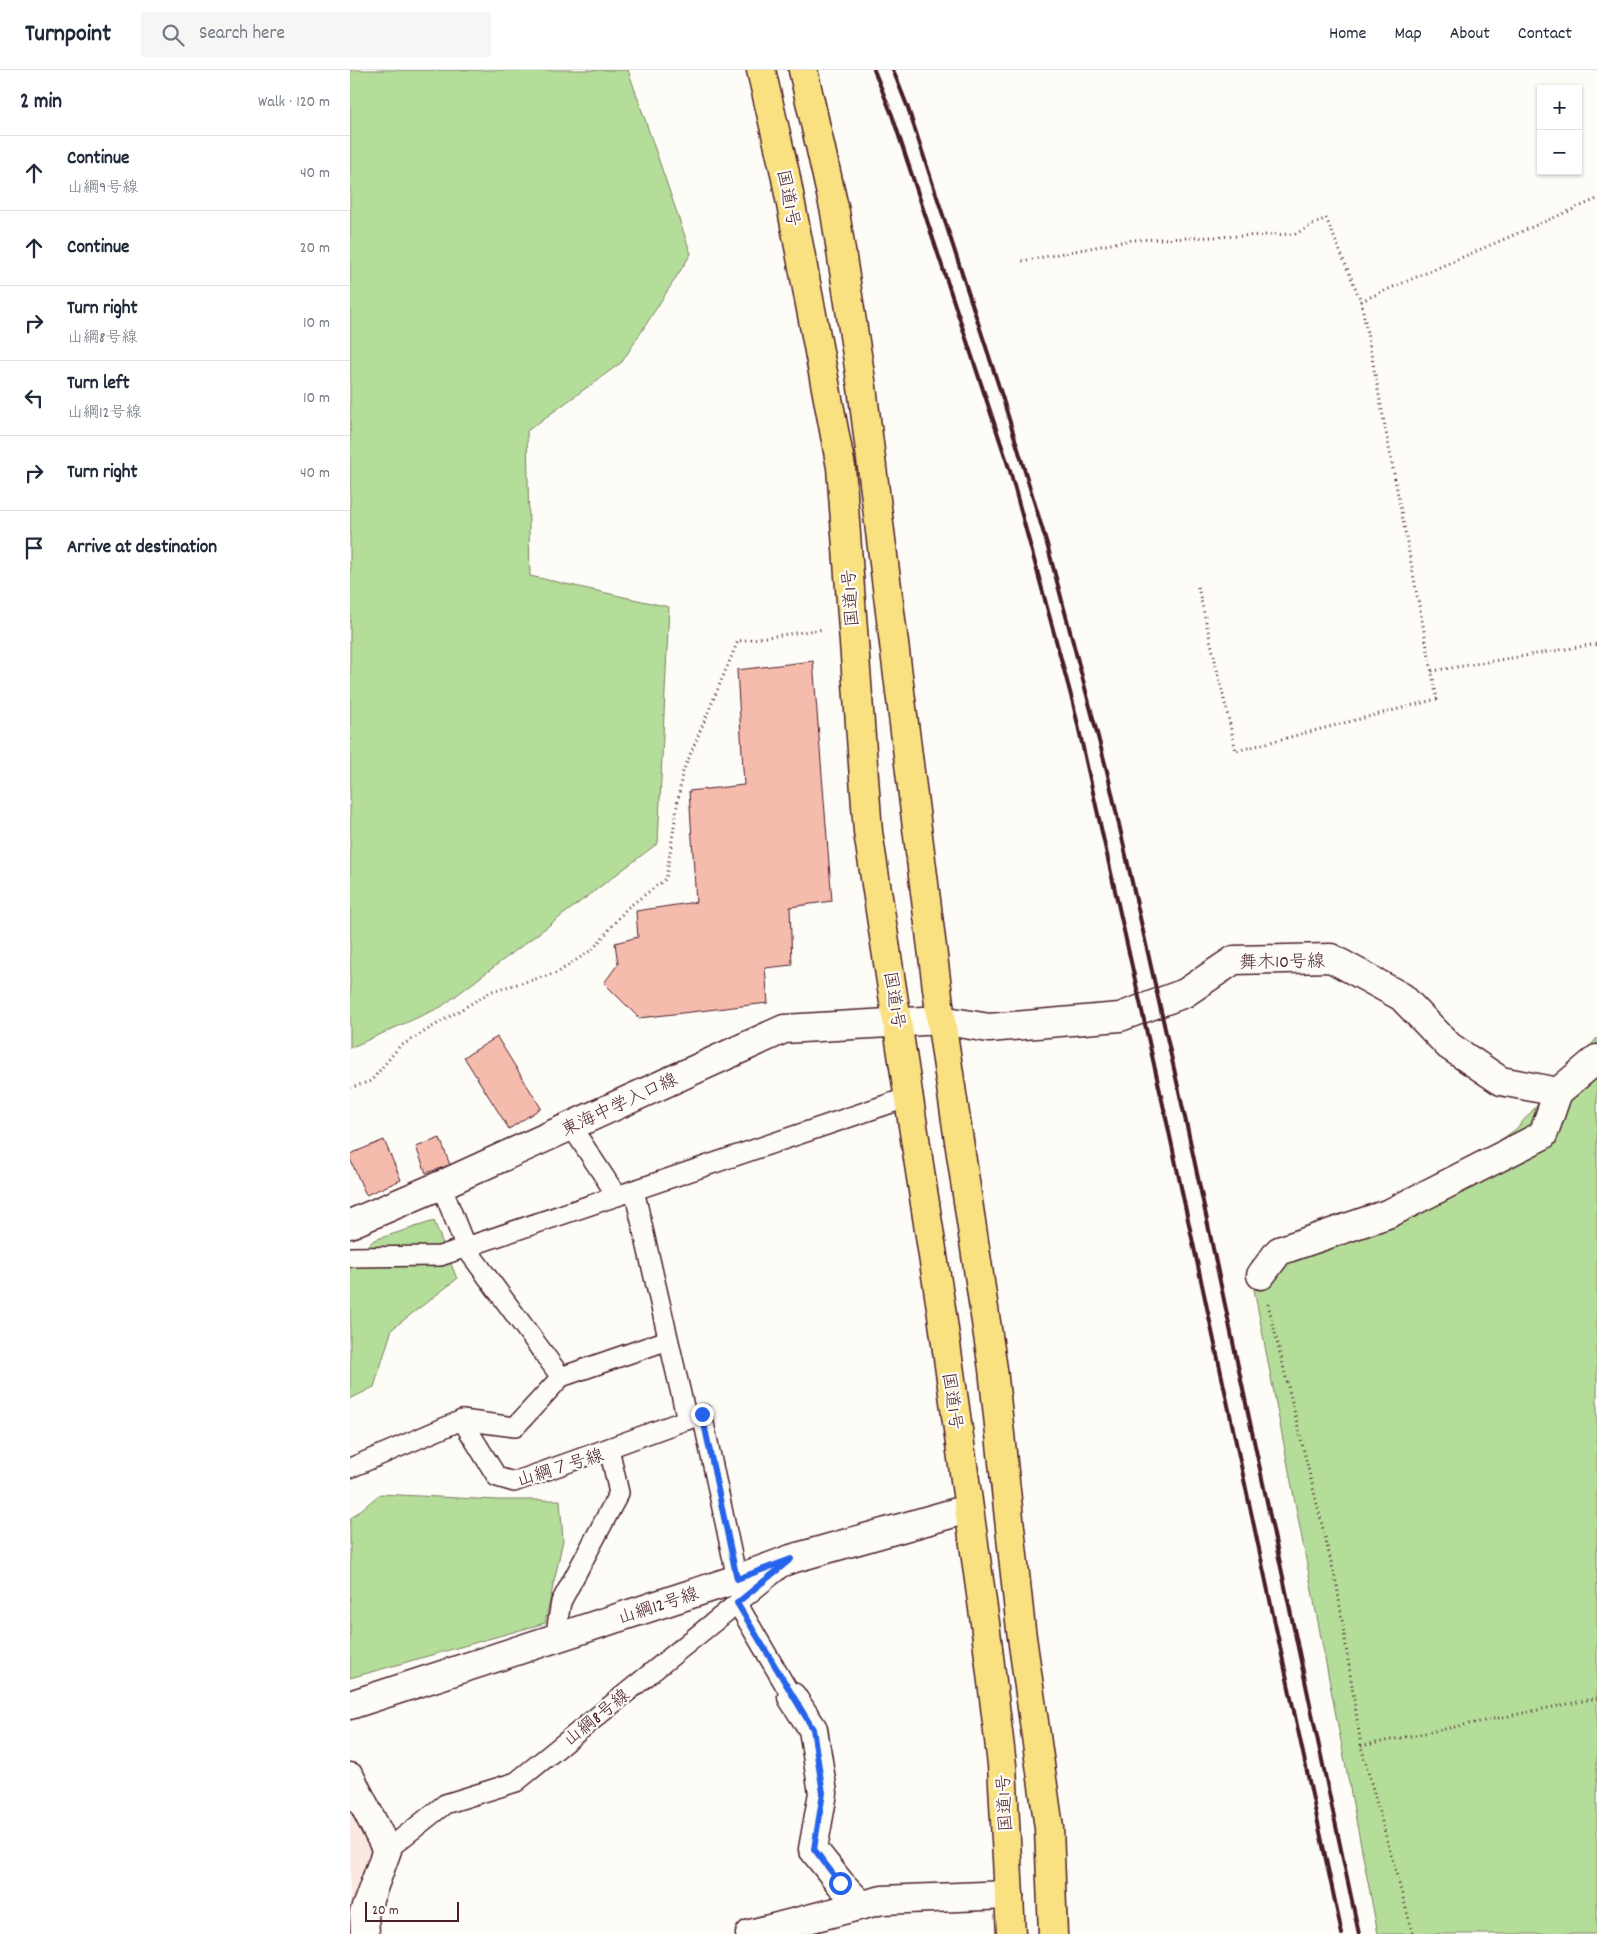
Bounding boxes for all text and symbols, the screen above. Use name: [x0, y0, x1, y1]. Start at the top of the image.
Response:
search box: [141, 12, 491, 57]
text: Turnpoint: [25, 18, 111, 52]
icon: search: [159, 21, 187, 49]
text: Search here: [199, 21, 285, 48]
text: Home: [1329, 22, 1366, 47]
text: Map: [1394, 22, 1422, 47]
text: About: [1450, 22, 1490, 47]
text: Contact: [1518, 22, 1572, 47]
map controls: [1537, 85, 1582, 175]
button: +: [1537, 85, 1582, 130]
text: 2 min: [20, 88, 62, 118]
text: Walk · 120 m: [258, 91, 330, 114]
button: −: [1537, 130, 1582, 175]
text: Continue: [67, 146, 129, 173]
icon: ahead: [20, 159, 48, 187]
text: 40 m: [300, 162, 330, 185]
street label: 国道1号: [769, 168, 804, 229]
text: 山綱9号線: [67, 177, 138, 200]
icon: ahead: [20, 234, 48, 262]
text: Continue: [67, 235, 129, 262]
text: 20 m: [300, 237, 330, 260]
text: Turn right: [67, 296, 138, 323]
icon: right: [20, 309, 48, 337]
text: 10 m: [303, 312, 330, 335]
text: 山綱8号線: [67, 327, 137, 350]
text: Turn left: [67, 371, 130, 398]
icon: left: [20, 384, 48, 412]
text: 10 m: [303, 387, 330, 410]
text: 山綱12号線: [67, 402, 142, 425]
icon: right: [20, 459, 48, 487]
text: Turn right: [67, 460, 138, 487]
text: 40 m: [300, 462, 330, 485]
icon: arrive: [20, 534, 48, 562]
text: Arrive at destination: [67, 535, 217, 562]
street label: 国道1号: [838, 568, 867, 628]
street label: 舞木10号線: [1239, 950, 1325, 977]
street label: 国道1号: [876, 970, 909, 1031]
street label: 東海中学入口線: [558, 1068, 682, 1144]
street label: 国道1号: [934, 1371, 967, 1432]
route end: [691, 1403, 714, 1426]
street label: 山綱７号線: [514, 1444, 607, 1495]
street label: 山綱12号線: [615, 1583, 702, 1632]
street label: 山綱8号線: [559, 1684, 636, 1754]
street label: 国道1号: [992, 1773, 1020, 1832]
route start: [829, 1872, 852, 1895]
scale bar: [365, 1899, 459, 1922]
text: 20 m: [372, 1901, 399, 1921]

